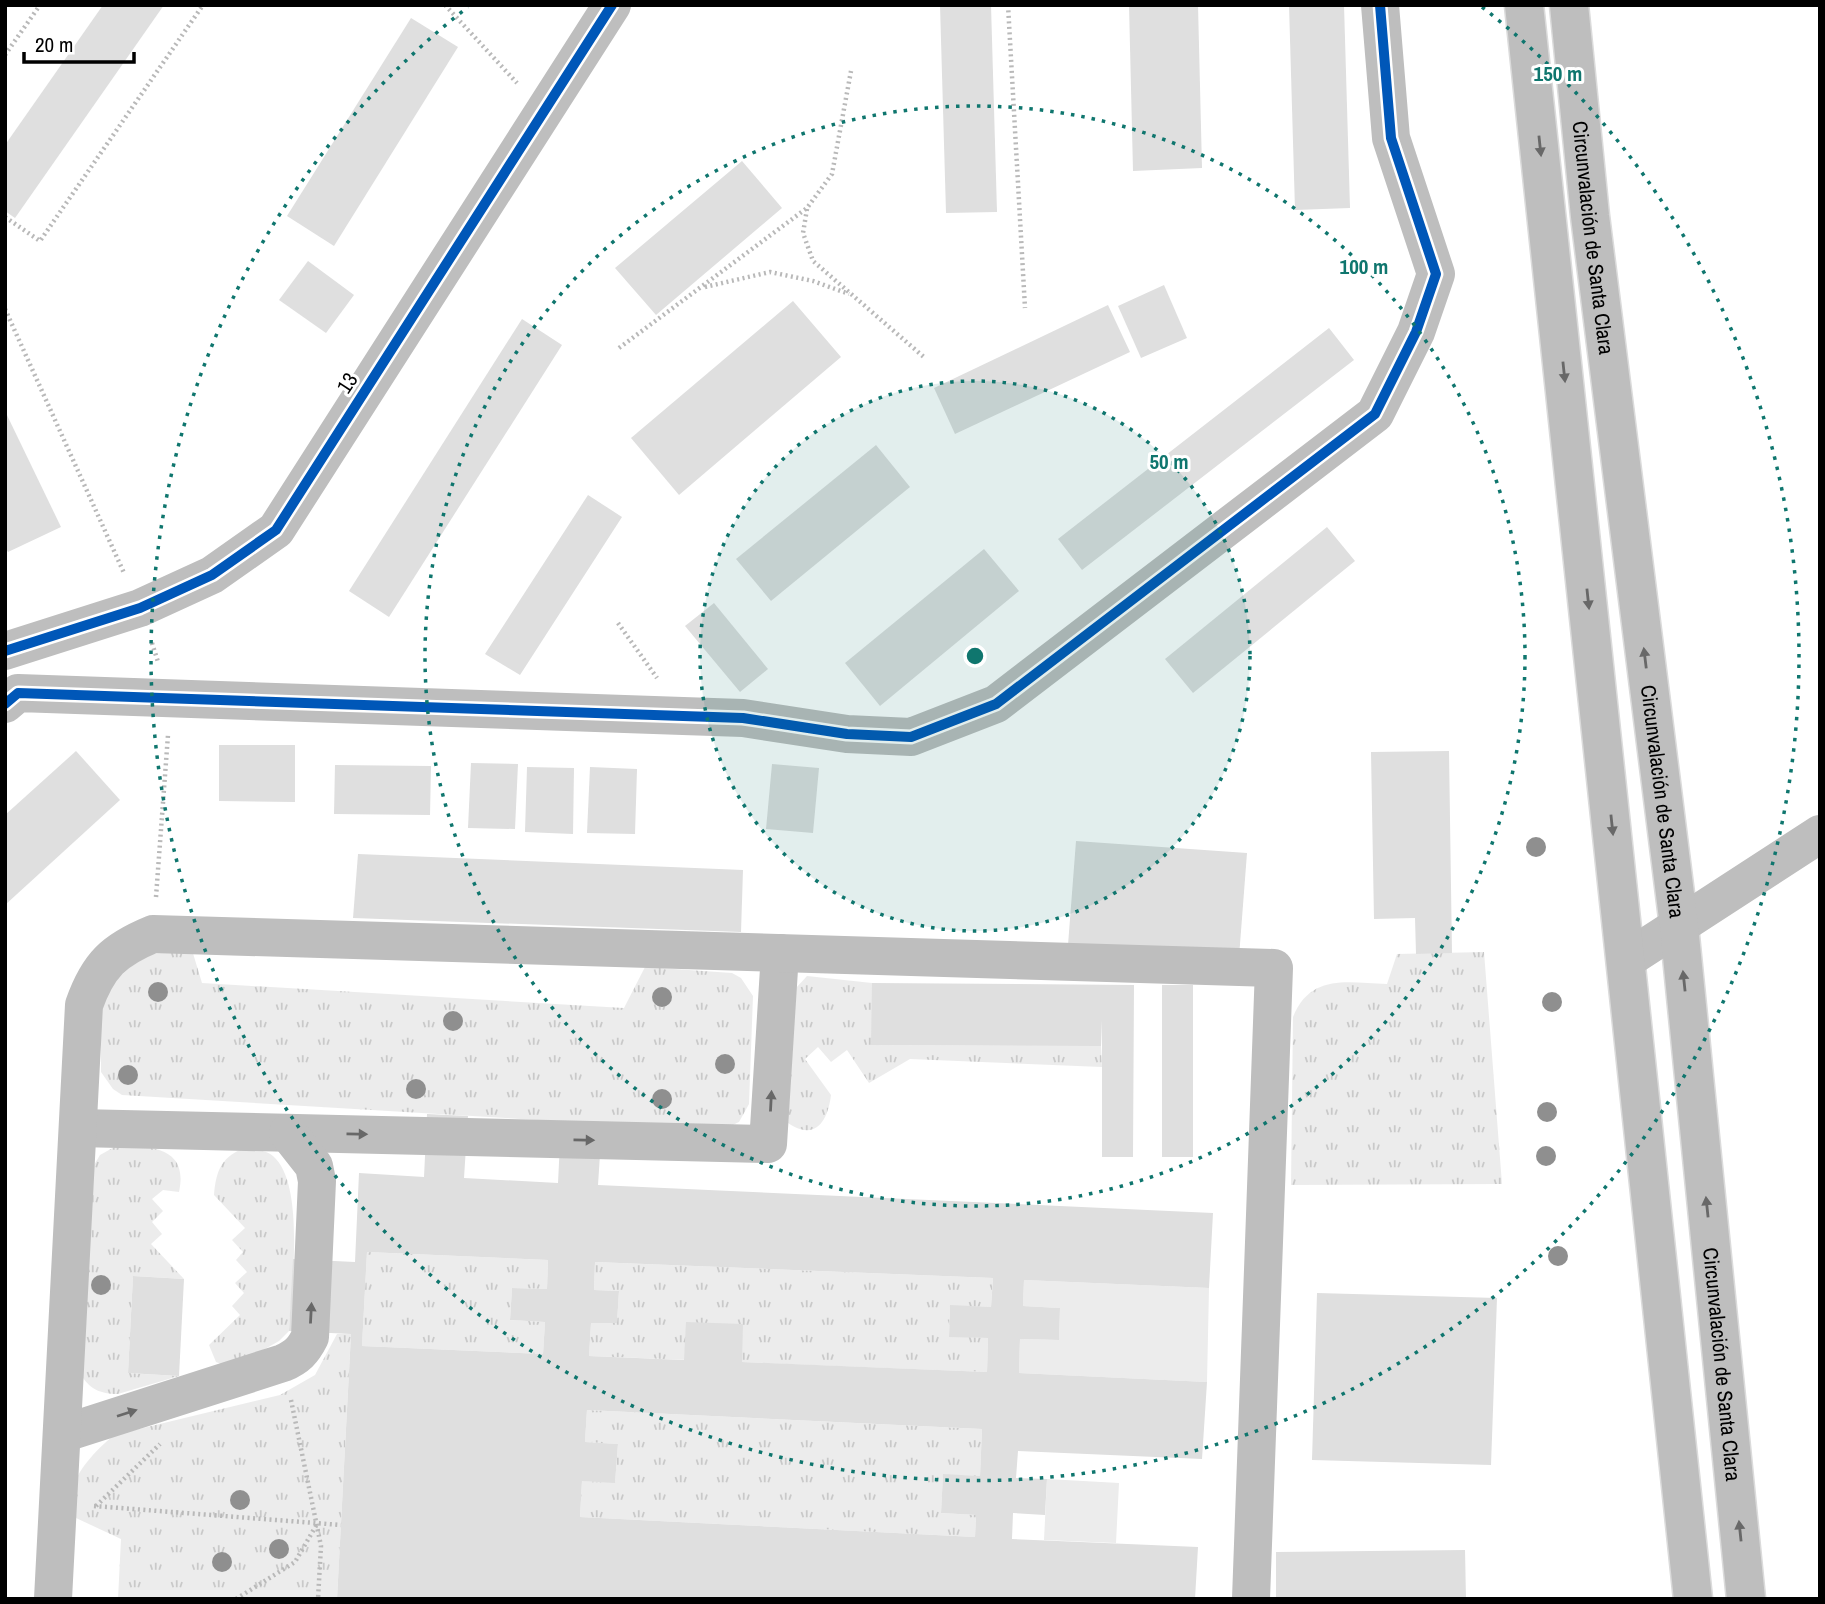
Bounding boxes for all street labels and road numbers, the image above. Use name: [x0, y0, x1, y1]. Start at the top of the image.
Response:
street label: Circunvalación de Santa Clara: [1566, 120, 1622, 356]
street label: 13: [330, 367, 364, 399]
street label: Circunvalación de Santa Clara: [1634, 683, 1692, 920]
street label: Circunvalación de Santa Clara: [1697, 1246, 1749, 1483]

